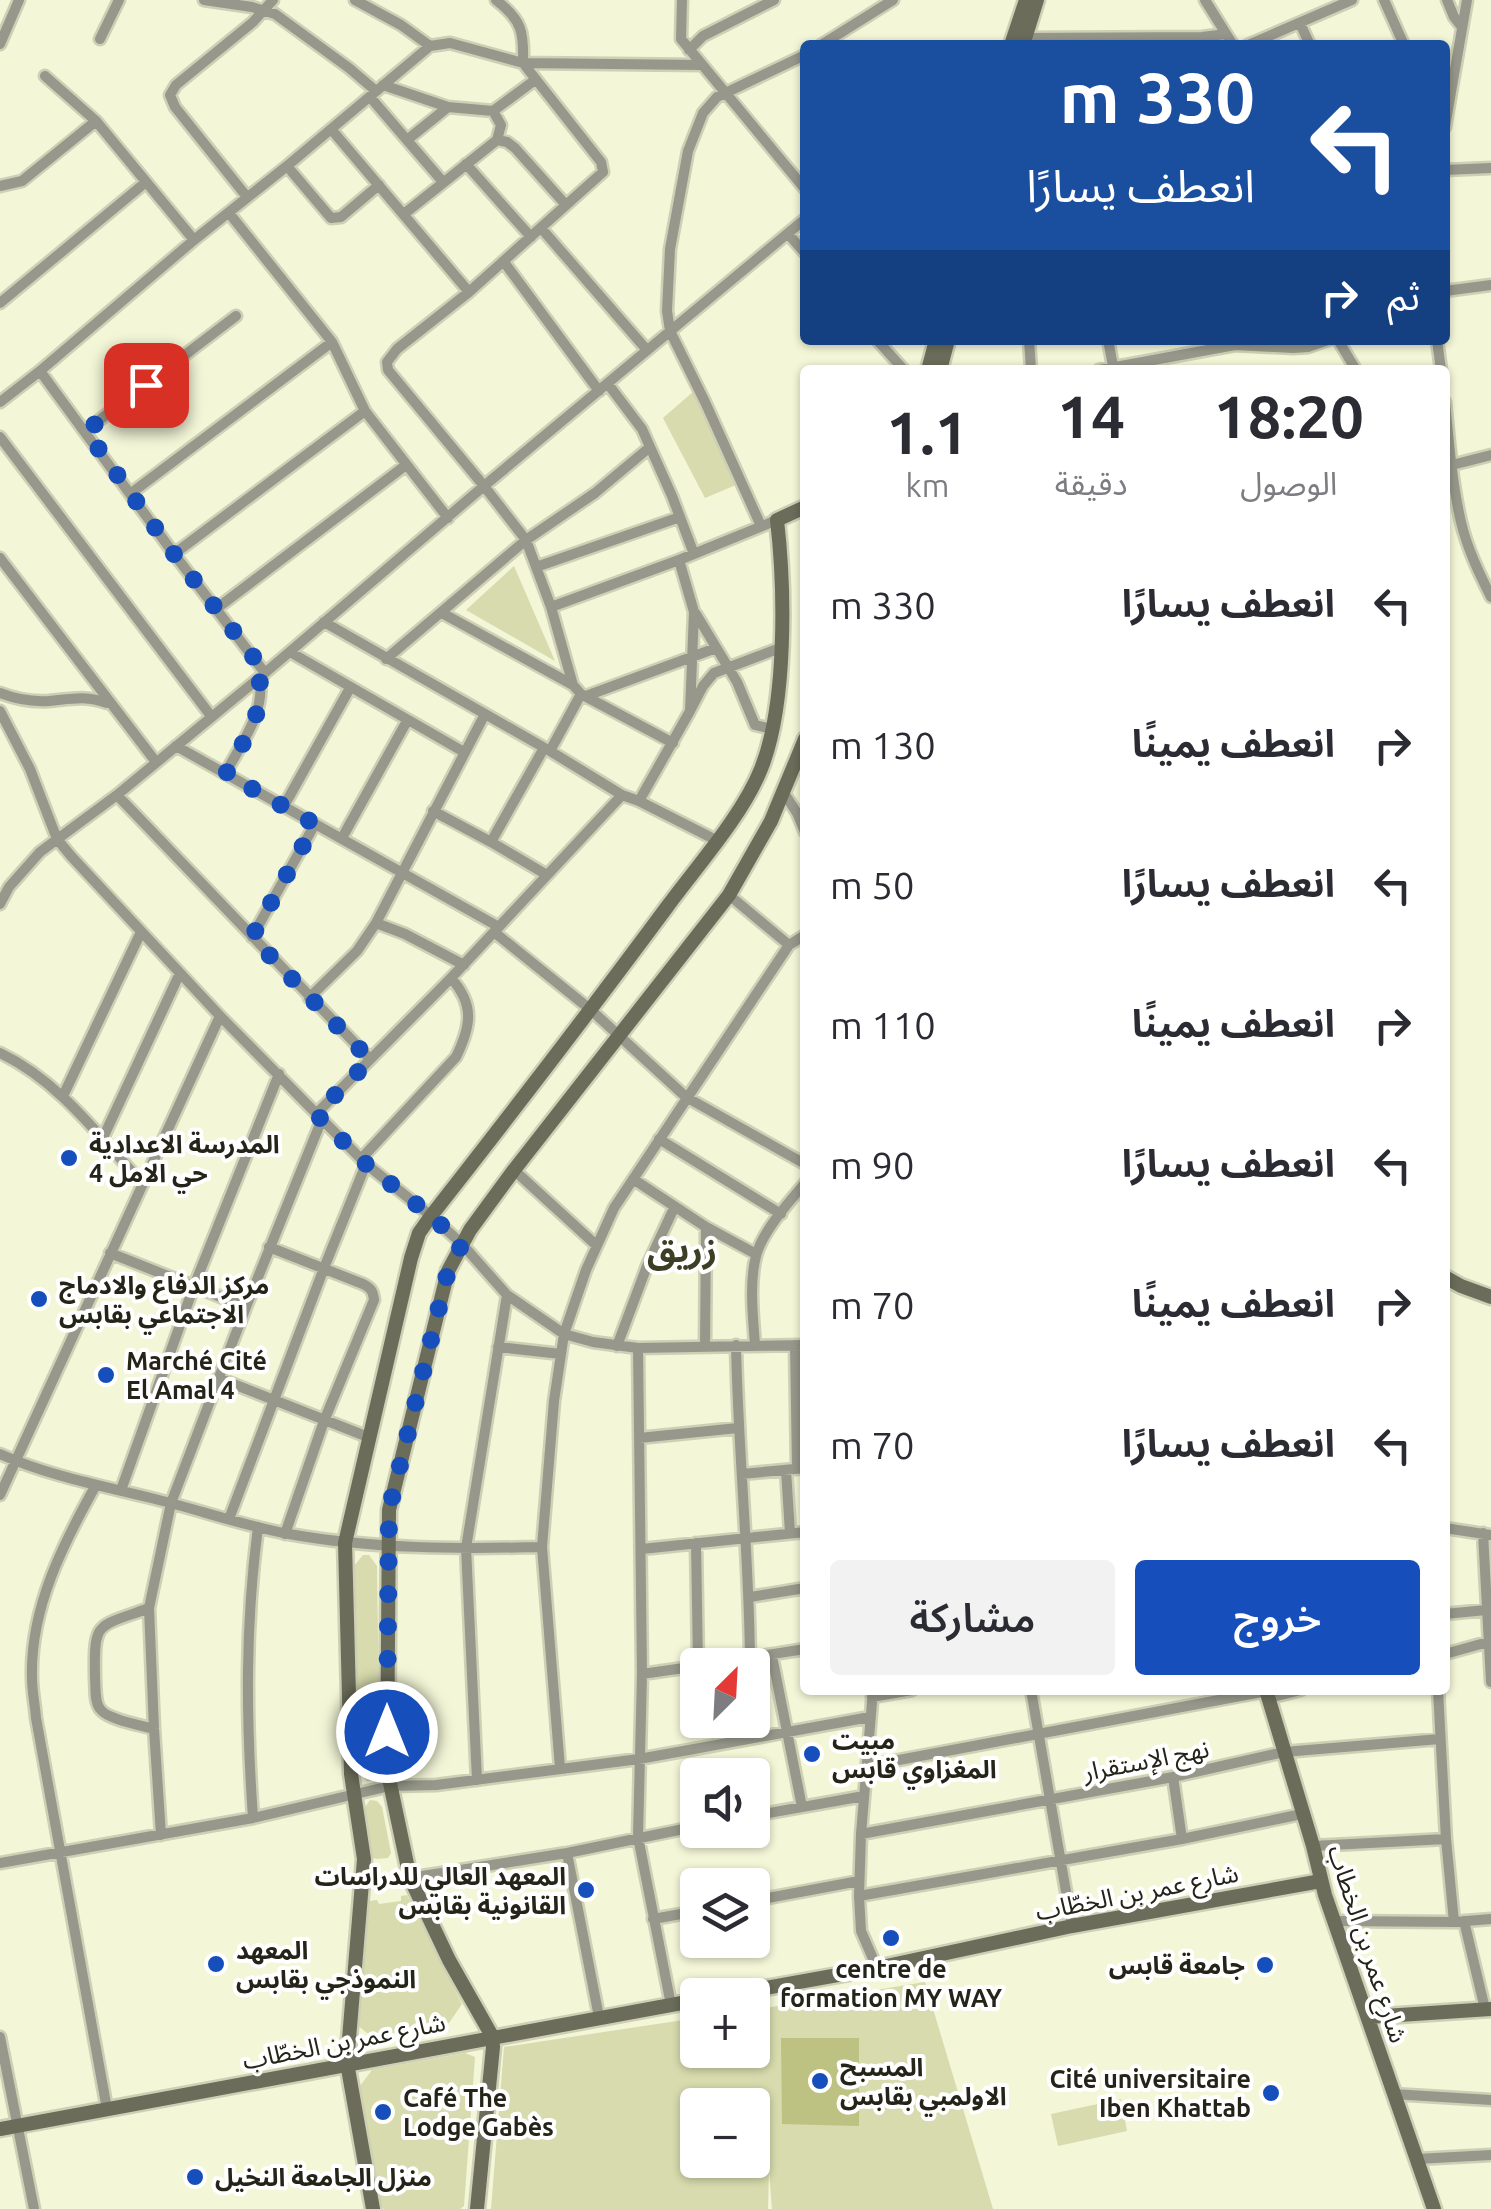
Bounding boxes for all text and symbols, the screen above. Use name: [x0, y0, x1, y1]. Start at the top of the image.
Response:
text: 330 m: [1060, 58, 1255, 136]
icon: left: [1290, 80, 1420, 210]
text: انعطف يسارًا: [1026, 160, 1255, 211]
icon: right: [1312, 270, 1367, 325]
text: ثم: [1387, 275, 1420, 317]
pin: [104, 343, 189, 428]
icon: arrive: [119, 358, 174, 413]
text: 14: [1057, 382, 1125, 449]
text: 18:20: [1214, 382, 1364, 449]
text: 1.1: [886, 398, 969, 465]
text: دقيقة: [1055, 465, 1128, 501]
text: الوصول: [1240, 465, 1337, 501]
text: km: [905, 467, 949, 503]
icon: left: [1365, 578, 1420, 633]
text: انعطف يسارًا: [1122, 582, 1335, 624]
text: 330 m: [830, 584, 936, 626]
icon: right: [1365, 718, 1420, 773]
text: انعطف يمينًا: [1132, 722, 1335, 764]
text: 130 m: [830, 724, 936, 766]
icon: left: [1365, 858, 1420, 913]
text: انعطف يسارًا: [1122, 862, 1335, 904]
text: 50 m: [830, 864, 914, 906]
icon: right: [1365, 998, 1420, 1053]
text: انعطف يمينًا: [1132, 1002, 1335, 1044]
text: 110 m: [830, 1004, 936, 1046]
place label: المدرسة الاعدادية حي الامل 4: [89, 1130, 280, 1194]
icon: left: [1365, 1138, 1420, 1193]
text: انعطف يسارًا: [1122, 1142, 1335, 1184]
text: 90 m: [830, 1144, 914, 1186]
marker: المدرسة الاعدادية حي الامل 4: [58, 1147, 80, 1169]
district label: زريق: [647, 1229, 717, 1271]
place label: مركز الدفاع والادماج الاجتماعي بقابس: [59, 1271, 269, 1335]
icon: right: [1365, 1278, 1420, 1333]
text: انعطف يمينًا: [1132, 1282, 1335, 1324]
text: 70 m: [830, 1284, 914, 1326]
marker: مركز الدفاع والادماج الاجتماعي بقابس: [28, 1288, 50, 1310]
place label: Marché Cité El Amal 4: [126, 1347, 267, 1404]
marker: Marché Cité El Amal 4: [95, 1364, 117, 1386]
icon: left: [1365, 1418, 1420, 1473]
text: انعطف يسارًا: [1122, 1422, 1335, 1464]
text: 70 m: [830, 1424, 914, 1466]
button: مشاركة: [830, 1560, 1115, 1675]
button: خروج: [1135, 1560, 1420, 1675]
north arrow: [680, 1648, 770, 1738]
map controls: [680, 1648, 770, 2178]
position arrow: [335, 1680, 439, 1784]
place label: مبيت المغزاوي قابس: [832, 1726, 996, 1790]
street label: نهج الإستقرار: [1080, 1734, 1212, 1791]
marker: مبيت المغزاوي قابس: [801, 1743, 823, 1765]
button: sound: [680, 1758, 770, 1848]
street label: شارع عمر بن الخطاب: [1318, 1842, 1413, 2048]
street label: شارع عمر بن الخطّاب: [1033, 1859, 1242, 1930]
place label: المعهد العالي للدراسات القانونية بقابس: [314, 1862, 566, 1920]
button: layers: [680, 1868, 770, 1958]
marker: المعهد العالي للدراسات القانونية بقابس: [575, 1879, 597, 1901]
marker: centre de formation MY WAY: [880, 1927, 902, 1949]
place label: المعهد النموذجي بقابس: [236, 1936, 416, 2000]
place label: جامعة قابس: [1109, 1951, 1245, 1980]
marker: المعهد النموذجي بقابس: [205, 1953, 227, 1975]
marker: جامعة قابس: [1254, 1954, 1276, 1976]
place label: centre de formation MY WAY: [780, 1955, 1002, 2012]
button: +: [680, 1978, 770, 2068]
street label: شارع عمر بن الخطّاب: [240, 2008, 449, 2079]
place label: المسبح الاولمبي بقابس: [840, 2053, 1007, 2117]
place label: Cité universitaire Iben Khattab: [1050, 2065, 1251, 2122]
marker: المسبح الاولمبي بقابس: [809, 2070, 831, 2092]
marker: Cité universitaire Iben Khattab: [1260, 2082, 1282, 2104]
place label: Café The Lodge Gabès: [403, 2084, 554, 2141]
button: −: [680, 2088, 770, 2178]
marker: Café The Lodge Gabès: [372, 2101, 394, 2123]
place label: منزل الجامعة النخيل: [215, 2163, 432, 2192]
marker: منزل الجامعة النخيل: [184, 2166, 206, 2188]

